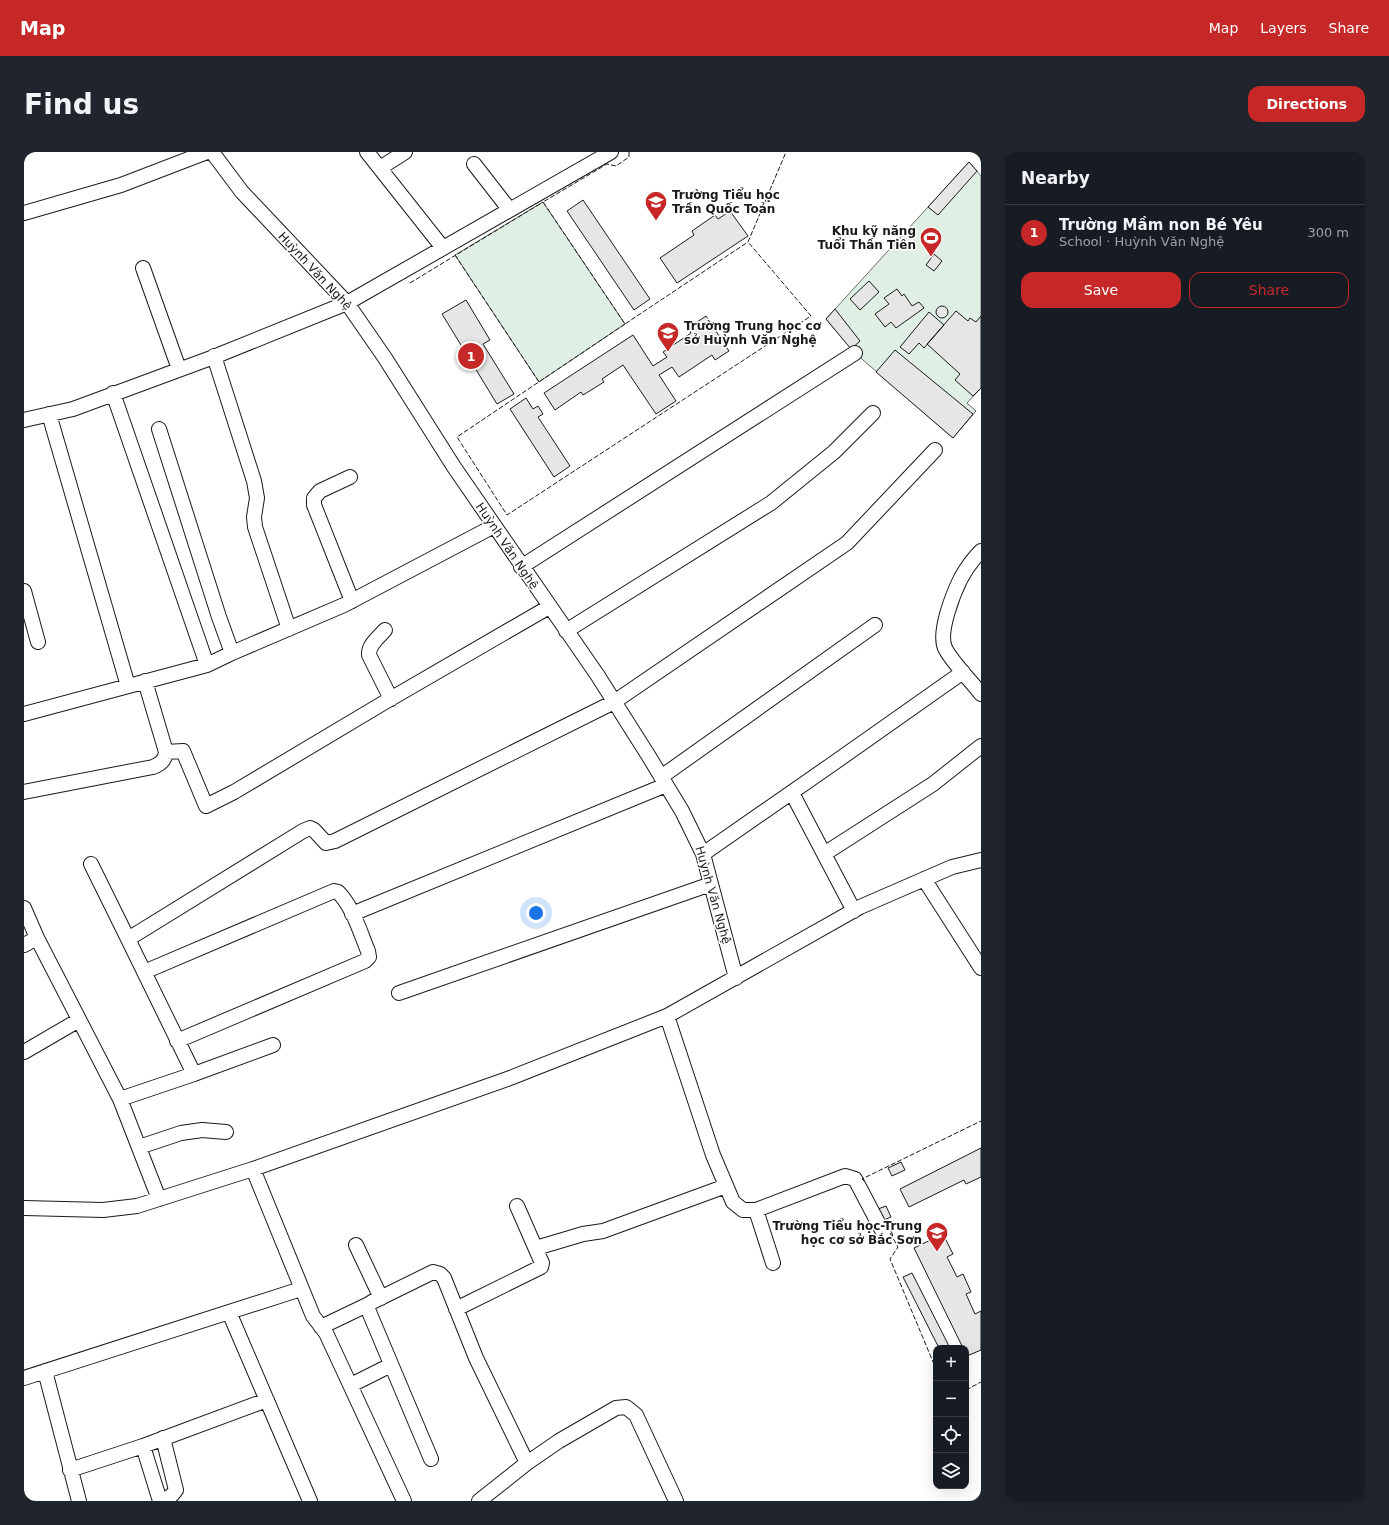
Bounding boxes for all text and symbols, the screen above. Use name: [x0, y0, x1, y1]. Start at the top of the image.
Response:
text: Map: [20, 17, 65, 39]
text: Map: [1209, 20, 1238, 36]
text: Layers: [1260, 20, 1307, 36]
text: Share: [1329, 20, 1369, 36]
button: Directions: [1248, 86, 1365, 122]
text: Find us: [24, 88, 139, 121]
text: Nearby: [1021, 168, 1090, 188]
place label: Trường Tiểu học Trần Quốc Toản: [672, 187, 780, 216]
school or university icon: Trường Tiểu học Trần Quốc Toản: [643, 189, 669, 222]
text: Trường Mầm non Bé Yêu: [1059, 216, 1263, 234]
place label: Khu kỹ năng Tuổi Thần Tiên: [818, 224, 916, 252]
sports icon: Khu kỹ năng Tuổi Thần Tiên: [918, 225, 944, 258]
text: 1: [1029, 225, 1039, 240]
text: 300 m: [1307, 225, 1349, 240]
street label: Huỳnh Văn Nghệ: [275, 229, 355, 313]
text: School · Huỳnh Văn Nghệ: [1059, 234, 1224, 249]
button: Save: [1021, 272, 1181, 308]
button: Share: [1189, 272, 1349, 308]
place label: Trường Trung học cơ sở Huỳnh Văn Nghệ: [684, 319, 822, 347]
school or university icon: Trường Trung học cơ sở Huỳnh Văn Nghệ: [655, 320, 681, 353]
pin: 1: [458, 341, 484, 371]
street label: Huỳnh Văn Nghệ: [473, 500, 541, 592]
street label: Huỳnh Văn Nghệ: [692, 844, 734, 946]
your location: [526, 903, 546, 923]
place label: Trường Tiểu học-Trung học cơ sở Bắc Sơn: [772, 1218, 922, 1247]
school or university icon: Trường Tiểu học-Trung học cơ sở Bắc Sơn: [924, 1220, 950, 1253]
map controls: [933, 1345, 969, 1489]
button: +: [933, 1345, 969, 1381]
button: −: [933, 1381, 969, 1417]
button: locate: [933, 1417, 969, 1453]
button: layers: [933, 1453, 969, 1489]

